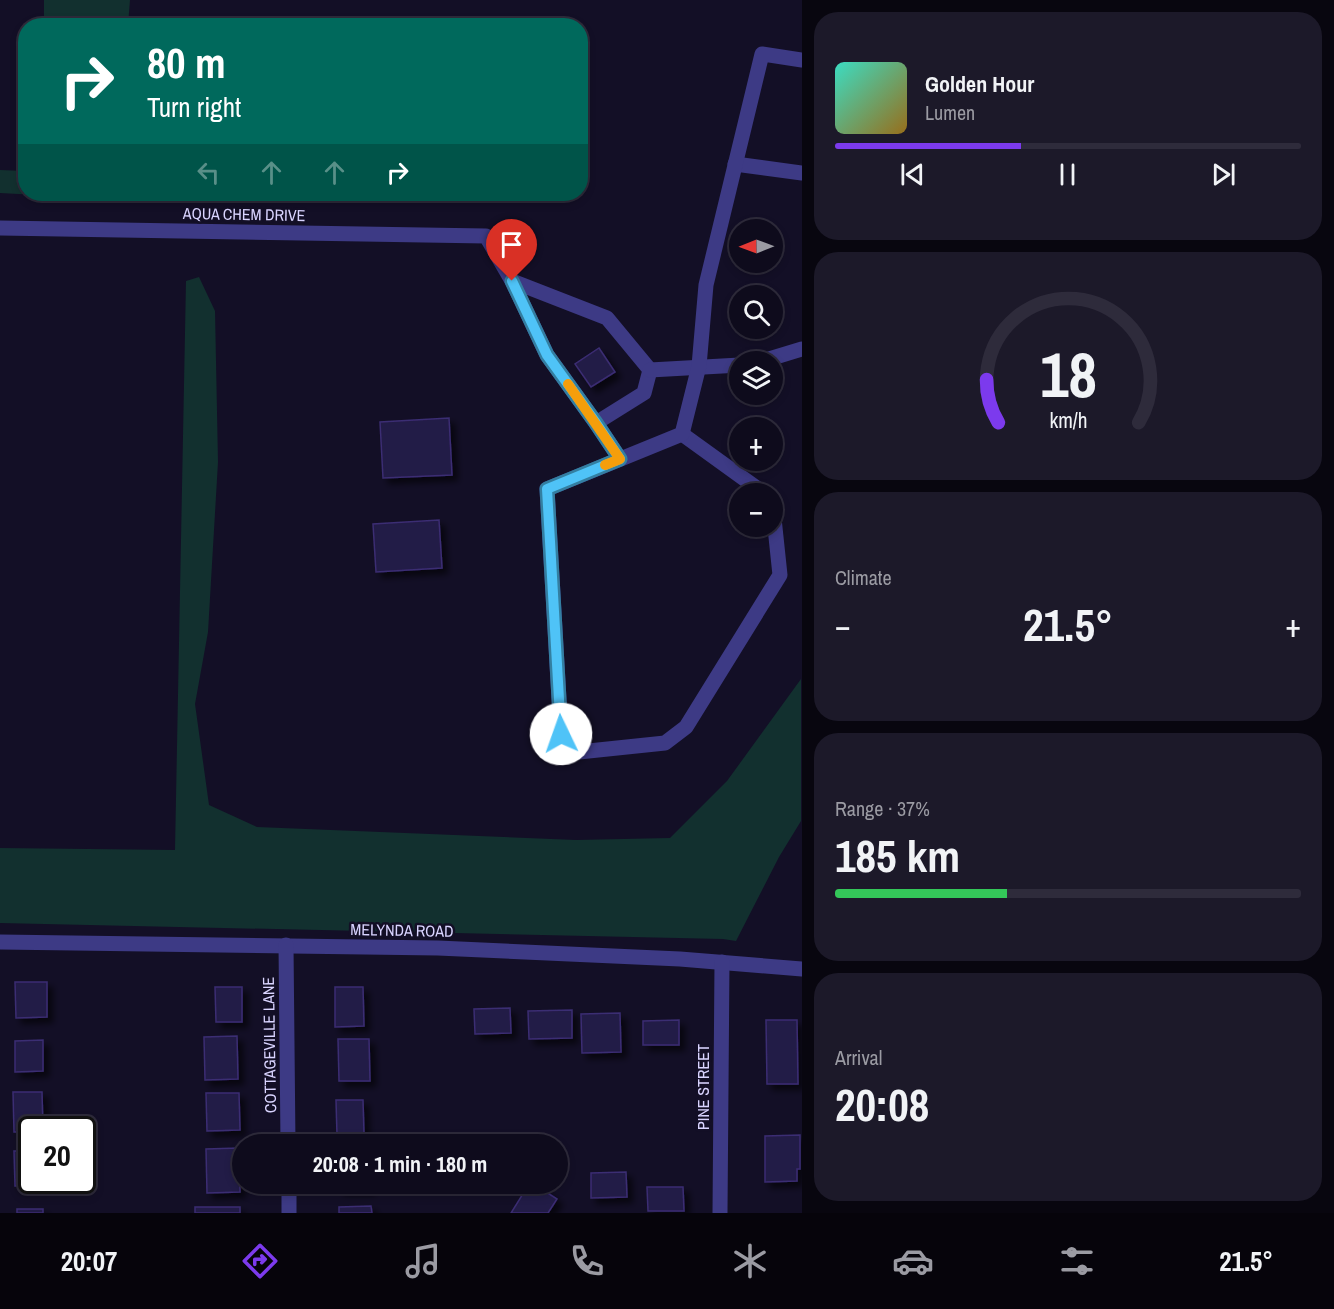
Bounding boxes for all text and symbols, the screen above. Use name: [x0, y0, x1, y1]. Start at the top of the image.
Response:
text: 80 m: [147, 35, 226, 91]
icon: right: [48, 42, 126, 120]
text: Golden Hour: [925, 69, 1034, 99]
text: Turn right: [147, 89, 241, 125]
text: Lumen: [925, 99, 975, 126]
icon: left: [192, 156, 225, 189]
icon: ahead: [255, 156, 288, 189]
icon: ahead: [318, 156, 351, 189]
icon: right: [381, 156, 414, 189]
icon: previous: [896, 158, 929, 191]
icon: pause: [1051, 158, 1084, 191]
icon: next: [1207, 158, 1240, 191]
street label: AQUA CHEM DRIVE: [182, 202, 305, 226]
pin: [486, 219, 537, 281]
north arrow: [729, 219, 783, 273]
map controls: [729, 219, 783, 537]
icon: arrive: [495, 228, 528, 261]
button: search: [729, 285, 783, 339]
text: 18: [1040, 332, 1096, 416]
button: layers: [729, 351, 783, 405]
text: km/h: [1049, 407, 1087, 436]
button: +: [729, 417, 783, 471]
button: −: [729, 483, 783, 537]
text: Climate: [835, 564, 892, 591]
text: 21.5°: [1023, 594, 1113, 655]
text: −: [835, 603, 851, 647]
text: +: [1285, 603, 1301, 647]
position arrow: [529, 702, 593, 766]
text: Range · 37%: [835, 795, 930, 822]
text: 185 km: [835, 825, 960, 886]
street label: MELYNDA ROAD: [350, 918, 454, 942]
street label: COTTAGEVILLE LANE: [257, 977, 281, 1113]
street label: PINE STREET: [692, 1044, 714, 1130]
text: Arrival: [835, 1044, 882, 1071]
text: 20:08: [835, 1074, 929, 1135]
speed limit sign: 20: [18, 1116, 96, 1194]
text: 20:08 · 1 min · 180 m: [313, 1149, 487, 1179]
icon: directions: [239, 1240, 281, 1282]
icon: music: [402, 1240, 444, 1282]
icon: phone: [566, 1240, 608, 1282]
icon: climate: [729, 1240, 771, 1282]
icon: car: [892, 1240, 934, 1282]
icon: filters: [1056, 1240, 1098, 1282]
text: 20:07: [61, 1243, 117, 1279]
text: 21.5°: [1219, 1243, 1273, 1279]

